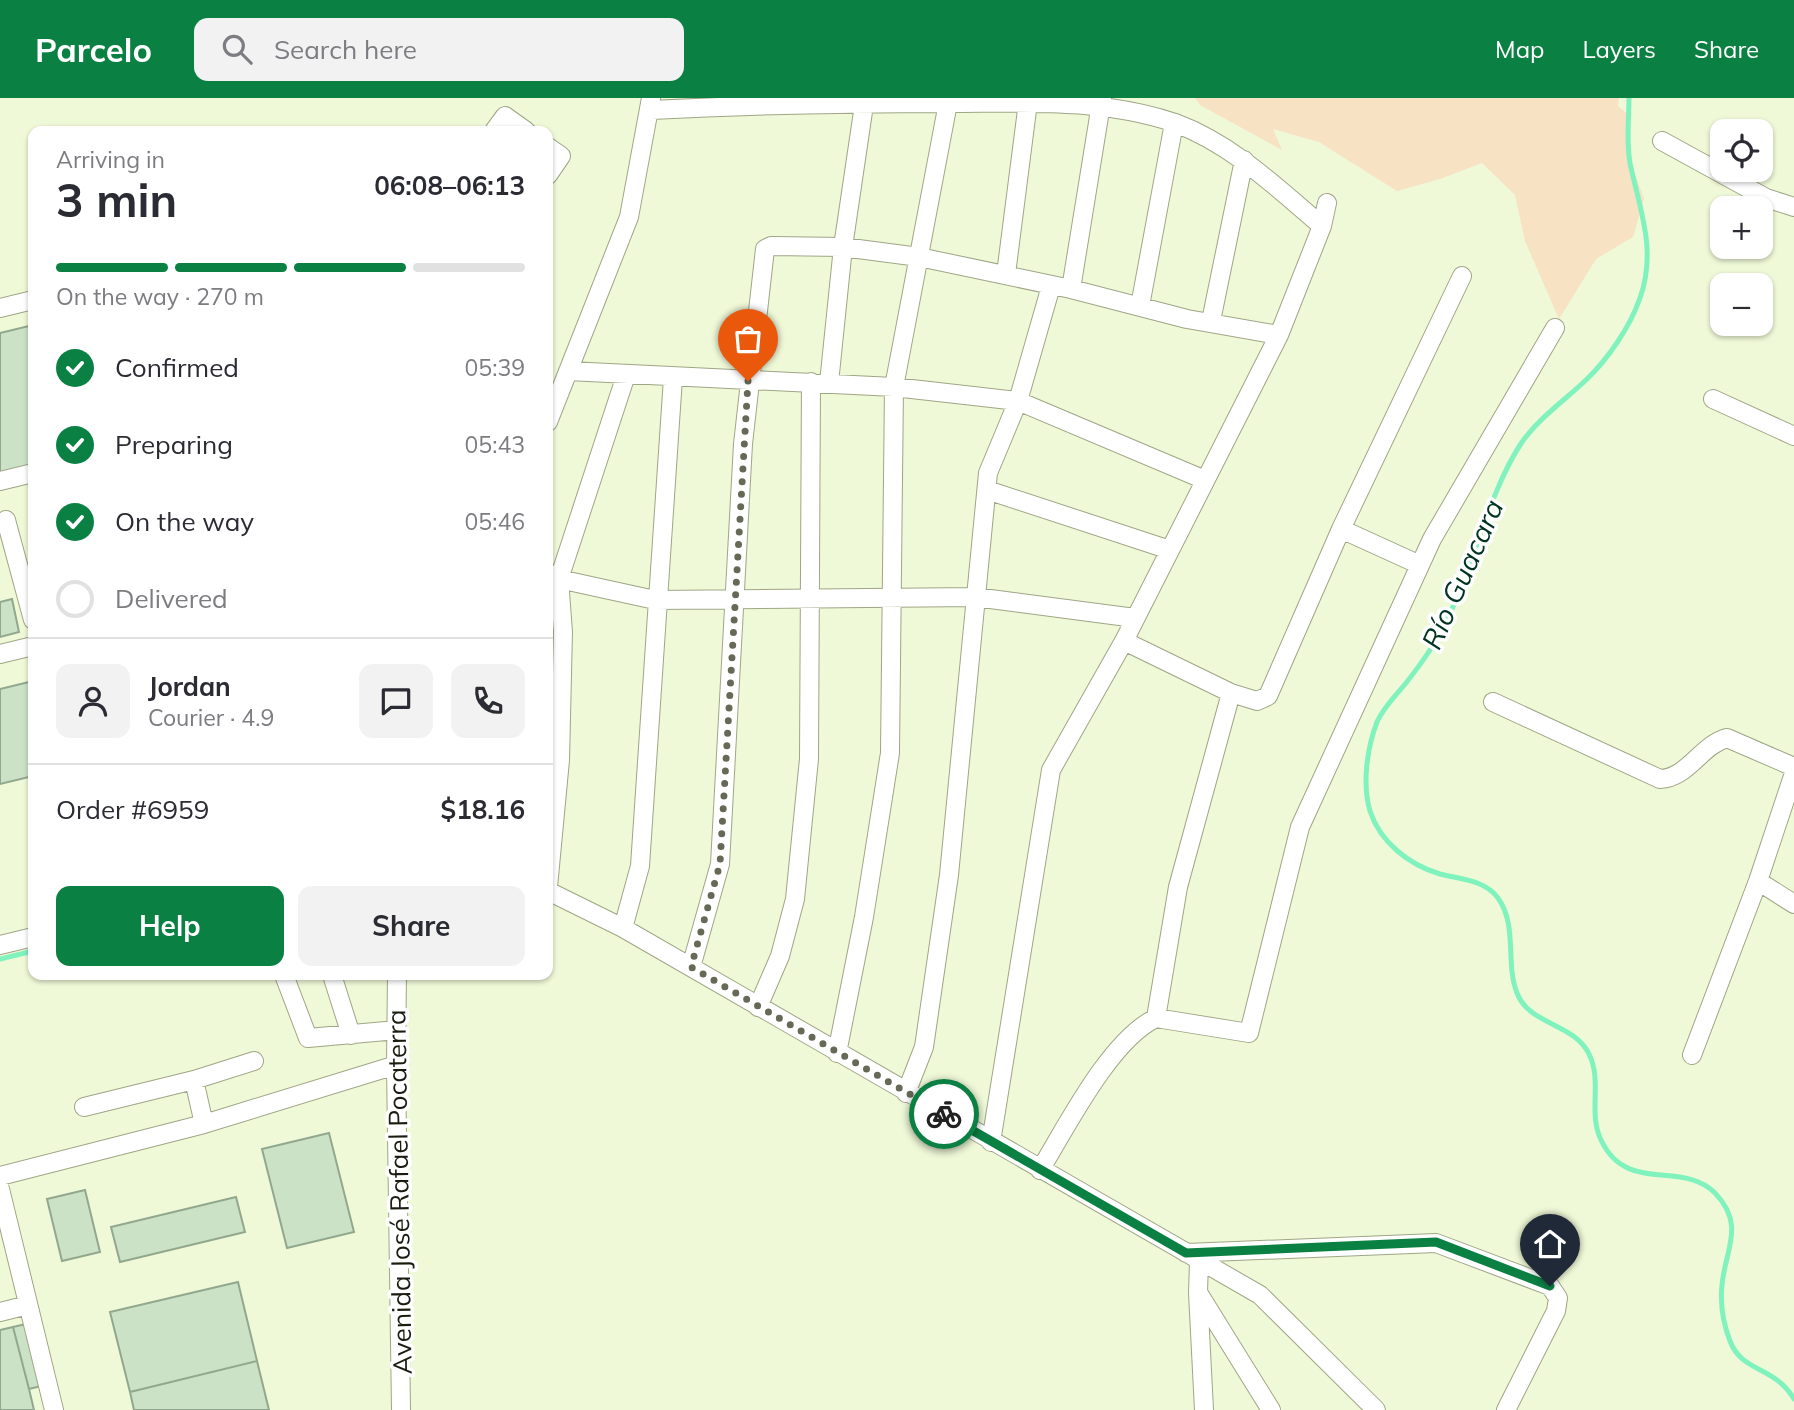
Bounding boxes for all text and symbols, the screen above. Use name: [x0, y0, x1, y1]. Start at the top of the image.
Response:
search box: [194, 18, 684, 81]
text: Parcelo: [35, 29, 152, 70]
icon: search: [218, 30, 256, 68]
text: Search here: [274, 33, 417, 66]
text: Map: [1495, 34, 1544, 64]
text: Layers: [1582, 34, 1656, 64]
text: Share: [1694, 34, 1759, 64]
map controls: [1710, 119, 1773, 336]
button: locate: [1710, 119, 1773, 182]
text: Arriving in: [56, 145, 165, 174]
text: 06:08–06:13: [374, 169, 525, 202]
text: 3 min: [56, 171, 177, 229]
button: +: [1710, 196, 1773, 259]
button: −: [1710, 273, 1773, 336]
text: On the way · 270 m: [56, 282, 264, 311]
pin: [718, 309, 778, 381]
icon: bag: [729, 320, 767, 358]
icon: check: [56, 349, 94, 387]
text: Confirmed: [115, 351, 239, 384]
text: 05:39: [465, 353, 525, 382]
icon: check: [56, 426, 94, 464]
text: Preparing: [115, 428, 233, 461]
text: 05:43: [465, 430, 525, 459]
water label: Río Guacara: [1413, 494, 1511, 654]
icon: check: [56, 503, 94, 541]
text: On the way: [115, 505, 254, 538]
text: 05:46: [465, 507, 525, 536]
text: Delivered: [115, 582, 228, 615]
button: person: [56, 664, 130, 738]
button: chat: [359, 664, 433, 738]
button: phone: [451, 664, 525, 738]
text: Jordan: [148, 670, 231, 703]
text: Courier · 4.9: [148, 703, 274, 732]
text: Order #6959: [56, 793, 209, 826]
text: $18.16: [441, 793, 525, 826]
button: Help: [56, 886, 284, 966]
button: Share: [298, 886, 525, 966]
street label: Avenida José Rafael Pocaterra: [379, 1009, 419, 1375]
courier: [909, 1079, 979, 1149]
icon: bike: [925, 1095, 963, 1133]
pin: [1520, 1214, 1580, 1286]
icon: home: [1531, 1225, 1569, 1263]

